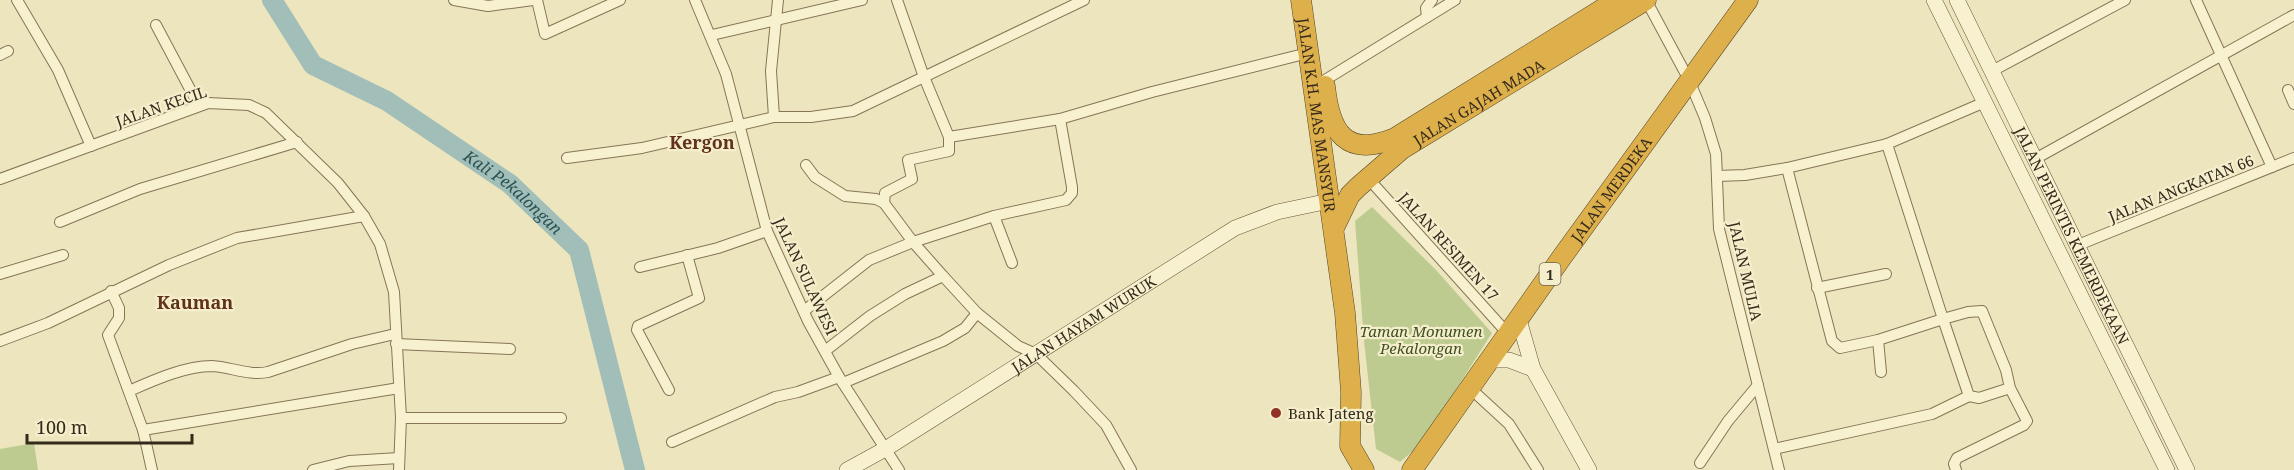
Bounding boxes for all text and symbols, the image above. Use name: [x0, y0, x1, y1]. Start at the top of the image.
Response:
street label: JALAN K.H. MAS MANSYUR: [1293, 16, 1341, 213]
street label: JALAN GAJAH MADA: [1409, 54, 1548, 150]
street label: JALAN KECIL: [112, 81, 209, 131]
street label: JALAN PERINTIS KEMERDEKAAN: [2010, 122, 2134, 348]
district label: Kergon: [669, 130, 735, 154]
street label: JALAN MERDEKA: [1565, 132, 1656, 247]
water label: Kali Pekalongan: [459, 144, 567, 240]
street label: JALAN ANGKATAN 66: [2104, 150, 2257, 227]
street label: JALAN RESIMEN 17: [1394, 187, 1503, 305]
street label: JALAN SULAWESI: [770, 213, 842, 338]
street label: JALAN MULIA: [1725, 218, 1767, 323]
road number: 1: [1540, 263, 1560, 285]
street label: JALAN HAYAM WURUK: [1007, 271, 1160, 377]
district label: Kauman: [157, 290, 233, 314]
park label: Taman Monumen Pekalongan: [1360, 321, 1482, 358]
place label: Bank Jateng: [1288, 403, 1373, 423]
marker: Bank Jateng: [1269, 406, 1283, 420]
scale bar: [27, 407, 192, 445]
text: 100 m: [36, 415, 88, 439]

